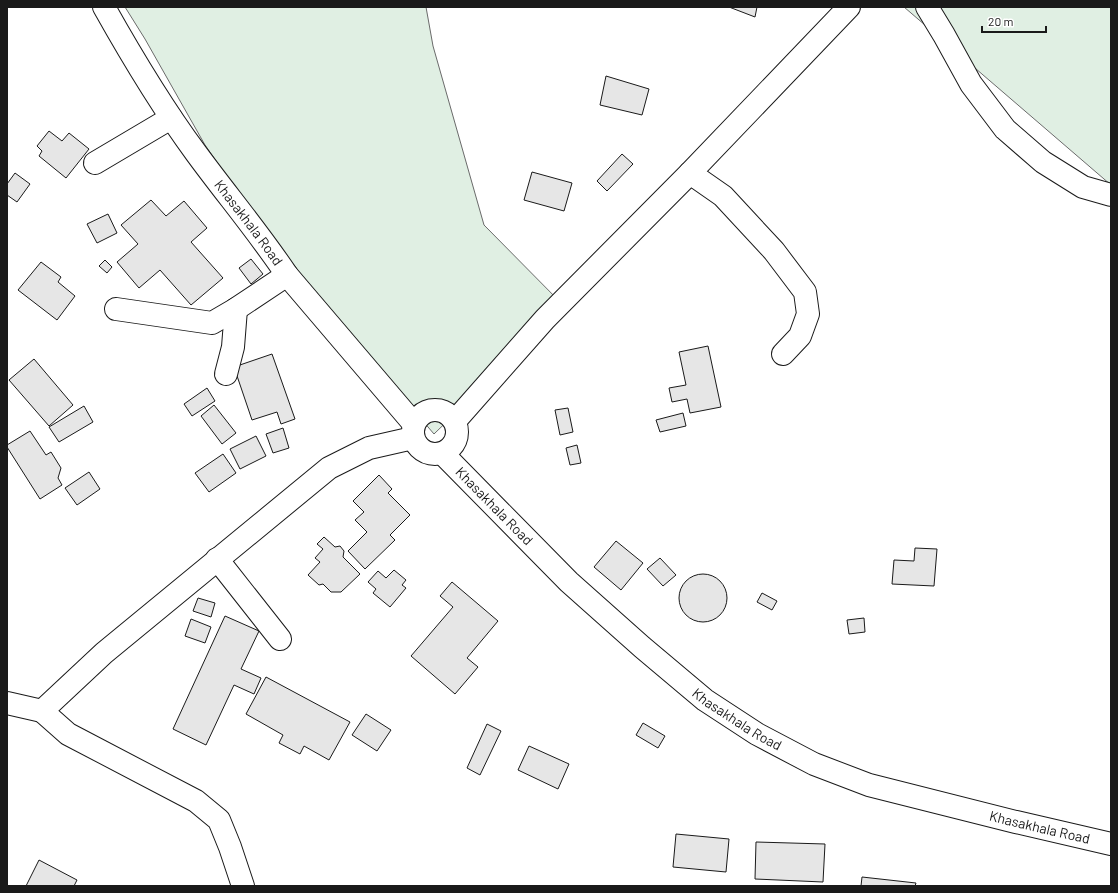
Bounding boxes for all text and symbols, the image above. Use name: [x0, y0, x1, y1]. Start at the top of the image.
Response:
scale bar: [982, 8, 1046, 34]
text: 20 m: [988, 14, 1014, 28]
street label: Khasakhala Road: [211, 176, 287, 269]
street label: Khasakhala Road: [452, 463, 537, 548]
street label: Khasakhala Road: [689, 684, 785, 754]
street label: Khasakhala Road: [988, 807, 1092, 847]

